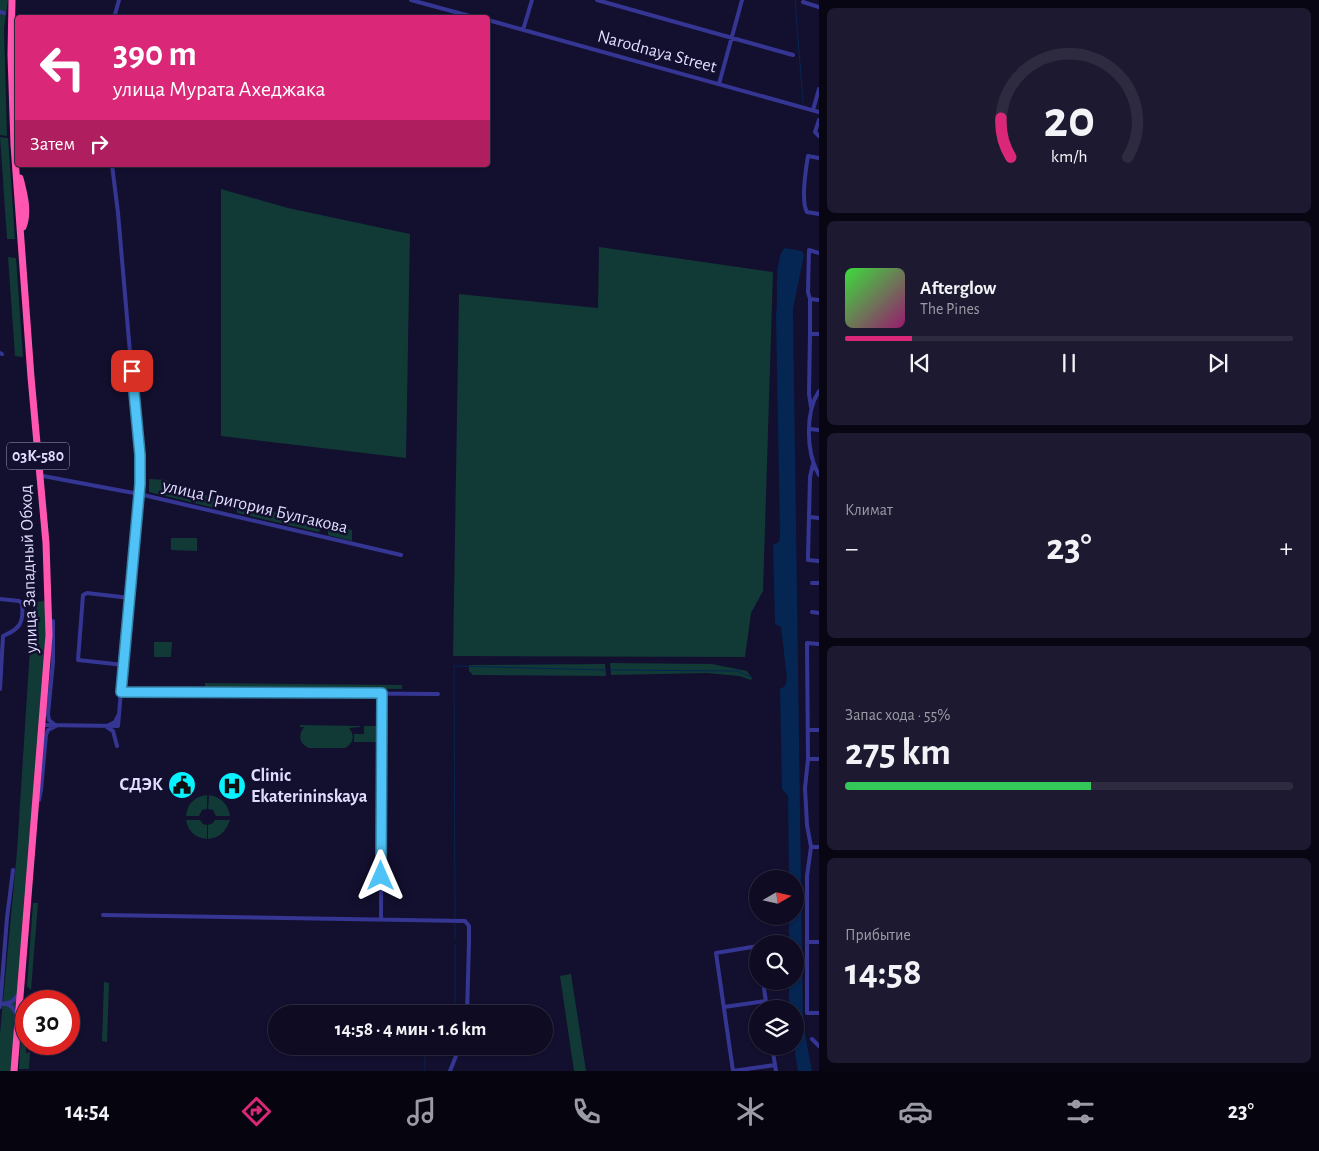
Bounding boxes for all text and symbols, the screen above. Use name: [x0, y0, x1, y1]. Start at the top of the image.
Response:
street label: Narodnaya Street: [596, 27, 719, 77]
icon: left: [30, 35, 95, 100]
text: 390 m: [113, 37, 197, 72]
text: улица Мурата Ахеджака: [113, 78, 325, 100]
text: 20: [1043, 94, 1095, 146]
icon: right: [85, 130, 113, 158]
text: Затем: [30, 135, 75, 154]
text: km/h: [1051, 148, 1087, 166]
text: Afterglow: [920, 279, 996, 298]
text: The Pines: [920, 301, 980, 317]
icon: previous: [906, 349, 934, 377]
icon: pause: [1055, 349, 1083, 377]
icon: next: [1204, 349, 1232, 377]
pin: [111, 350, 153, 392]
icon: arrive: [118, 357, 146, 385]
road number: 03К-580: [7, 442, 69, 470]
street label: улица Григория Булгакова: [160, 477, 349, 537]
street label: улица Западный Обход: [16, 484, 41, 655]
text: Климат: [845, 502, 893, 518]
text: 23°: [1046, 529, 1092, 567]
text: −: [845, 535, 858, 563]
text: +: [1280, 535, 1293, 563]
text: Запас хода · 55%: [845, 707, 950, 723]
text: 275 km: [845, 734, 951, 772]
place label: Clinic Ekaterininskaya: [251, 767, 368, 806]
public building icon: СДЭК: [167, 770, 197, 800]
hospital icon: Clinic Ekaterininskaya: [217, 771, 247, 801]
place label: СДЭК: [119, 776, 163, 794]
position arrow: [354, 849, 406, 901]
north arrow: [749, 870, 804, 925]
map controls: [749, 870, 804, 1055]
text: Прибытие: [845, 927, 911, 943]
button: search: [749, 935, 804, 990]
text: 14:58: [845, 954, 922, 992]
speed limit sign: 30: [15, 990, 80, 1055]
button: layers: [749, 1000, 804, 1055]
text: 14:58 · 4 мин · 1.6 km: [335, 1020, 486, 1039]
icon: directions: [239, 1094, 274, 1129]
icon: music: [404, 1094, 439, 1129]
icon: phone: [569, 1094, 604, 1129]
icon: climate: [733, 1094, 768, 1129]
icon: car: [898, 1094, 933, 1129]
icon: filters: [1063, 1094, 1098, 1129]
text: 14:54: [65, 1100, 109, 1122]
text: 23°: [1228, 1100, 1254, 1122]

